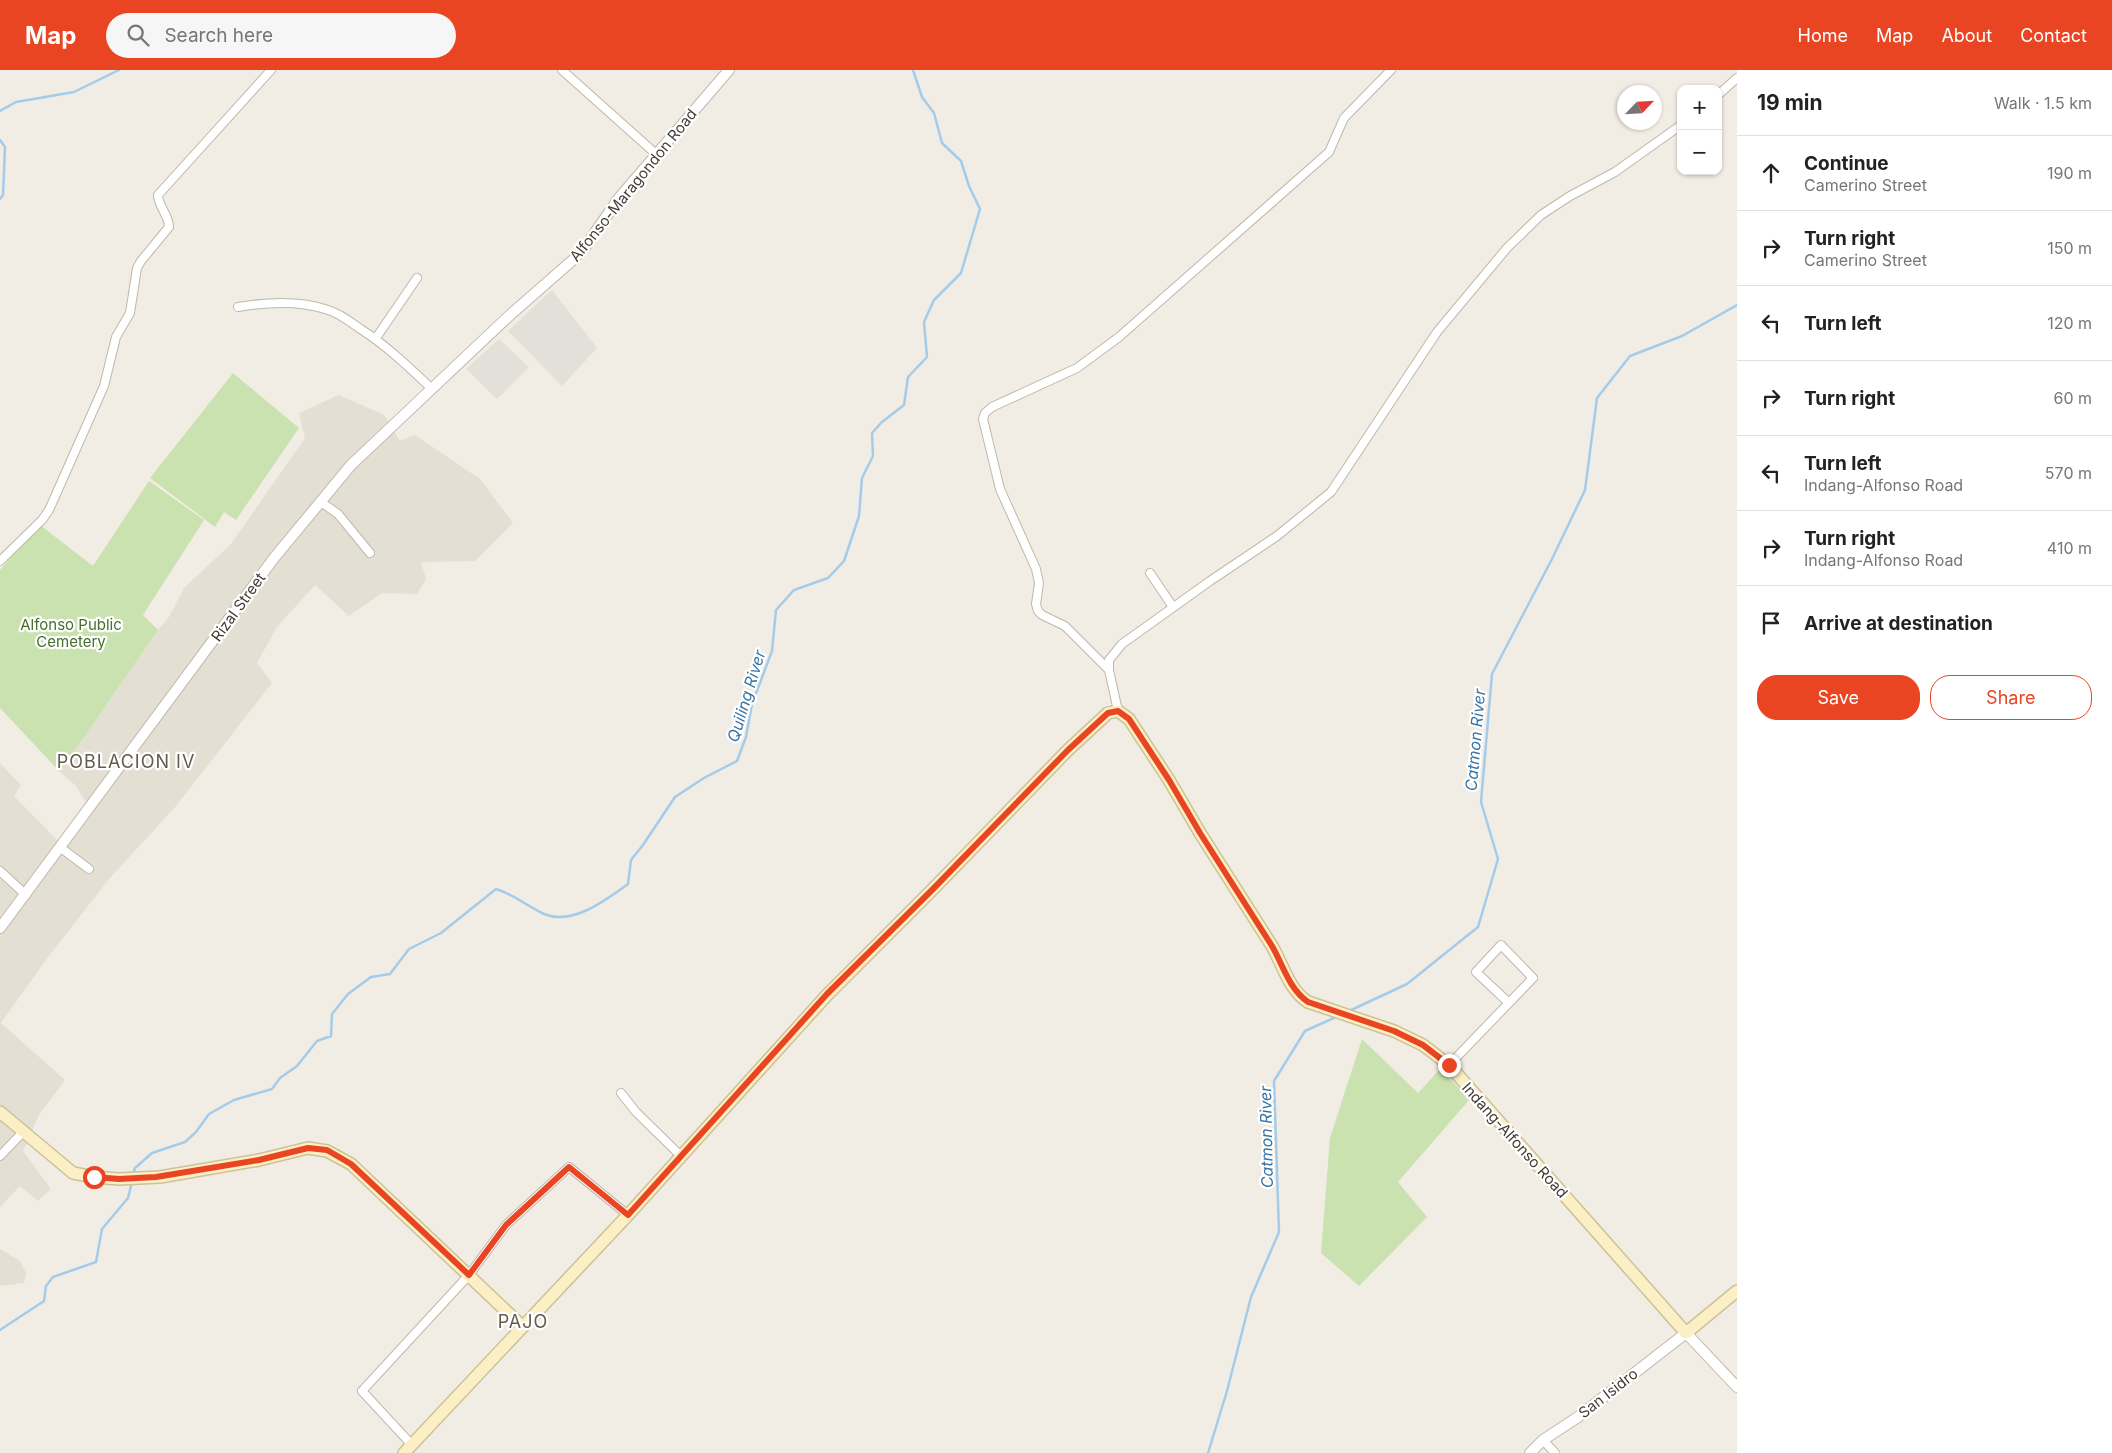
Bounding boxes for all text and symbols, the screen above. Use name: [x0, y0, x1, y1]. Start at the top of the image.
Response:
search box: [106, 13, 456, 58]
text: Map: [25, 21, 76, 50]
icon: search: [124, 21, 152, 49]
text: Search here: [164, 24, 273, 47]
text: Home: [1798, 25, 1848, 46]
text: Map: [1876, 25, 1913, 46]
text: About: [1941, 25, 1992, 46]
text: Contact: [2020, 25, 2087, 46]
north arrow: [1617, 85, 1662, 130]
map controls: [1677, 85, 1722, 175]
button: +: [1677, 85, 1722, 130]
text: 19 min: [1757, 90, 1823, 115]
text: Walk · 1.5 km: [1994, 93, 2092, 113]
street label: Alfonso-Maragondon Road: [565, 105, 701, 265]
button: −: [1677, 130, 1722, 175]
text: Continue: [1804, 152, 1889, 175]
icon: ahead: [1757, 159, 1785, 187]
text: 190 m: [2047, 163, 2092, 183]
text: Camerino Street: [1804, 175, 1927, 195]
text: Turn right: [1804, 227, 1895, 250]
icon: right: [1757, 234, 1785, 262]
text: 150 m: [2047, 238, 2092, 258]
text: Camerino Street: [1804, 250, 1927, 270]
icon: left: [1757, 309, 1785, 337]
text: Turn left: [1804, 312, 1882, 335]
text: 120 m: [2047, 313, 2092, 333]
icon: right: [1757, 384, 1785, 412]
text: Turn right: [1804, 387, 1895, 410]
text: 60 m: [2053, 388, 2092, 408]
text: Turn left: [1804, 452, 1882, 475]
icon: left: [1757, 459, 1785, 487]
text: 570 m: [2045, 463, 2092, 483]
text: Indang-Alfonso Road: [1804, 475, 1963, 495]
text: Turn right: [1804, 527, 1895, 550]
icon: right: [1757, 534, 1785, 562]
text: 410 m: [2047, 538, 2092, 558]
text: Indang-Alfonso Road: [1804, 550, 1963, 570]
street label: Rizal Street: [207, 569, 269, 645]
icon: arrive: [1757, 609, 1785, 637]
text: Arrive at destination: [1804, 612, 1993, 635]
park label: Alfonso Public Cemetery: [20, 615, 122, 651]
water label: Quiling River: [723, 647, 770, 744]
button: Save: [1757, 675, 1920, 720]
button: Share: [1930, 675, 2092, 720]
water label: Catmon River: [1461, 687, 1490, 792]
district label: POBLACION IV: [57, 751, 195, 772]
route end: [1438, 1054, 1461, 1077]
street label: Indang-Alfonso Road: [1458, 1078, 1572, 1202]
water label: Catmon River: [1255, 1085, 1277, 1188]
route start: [83, 1166, 106, 1189]
district label: PAJO: [498, 1311, 548, 1332]
street label: San Isidro: [1574, 1364, 1642, 1422]

